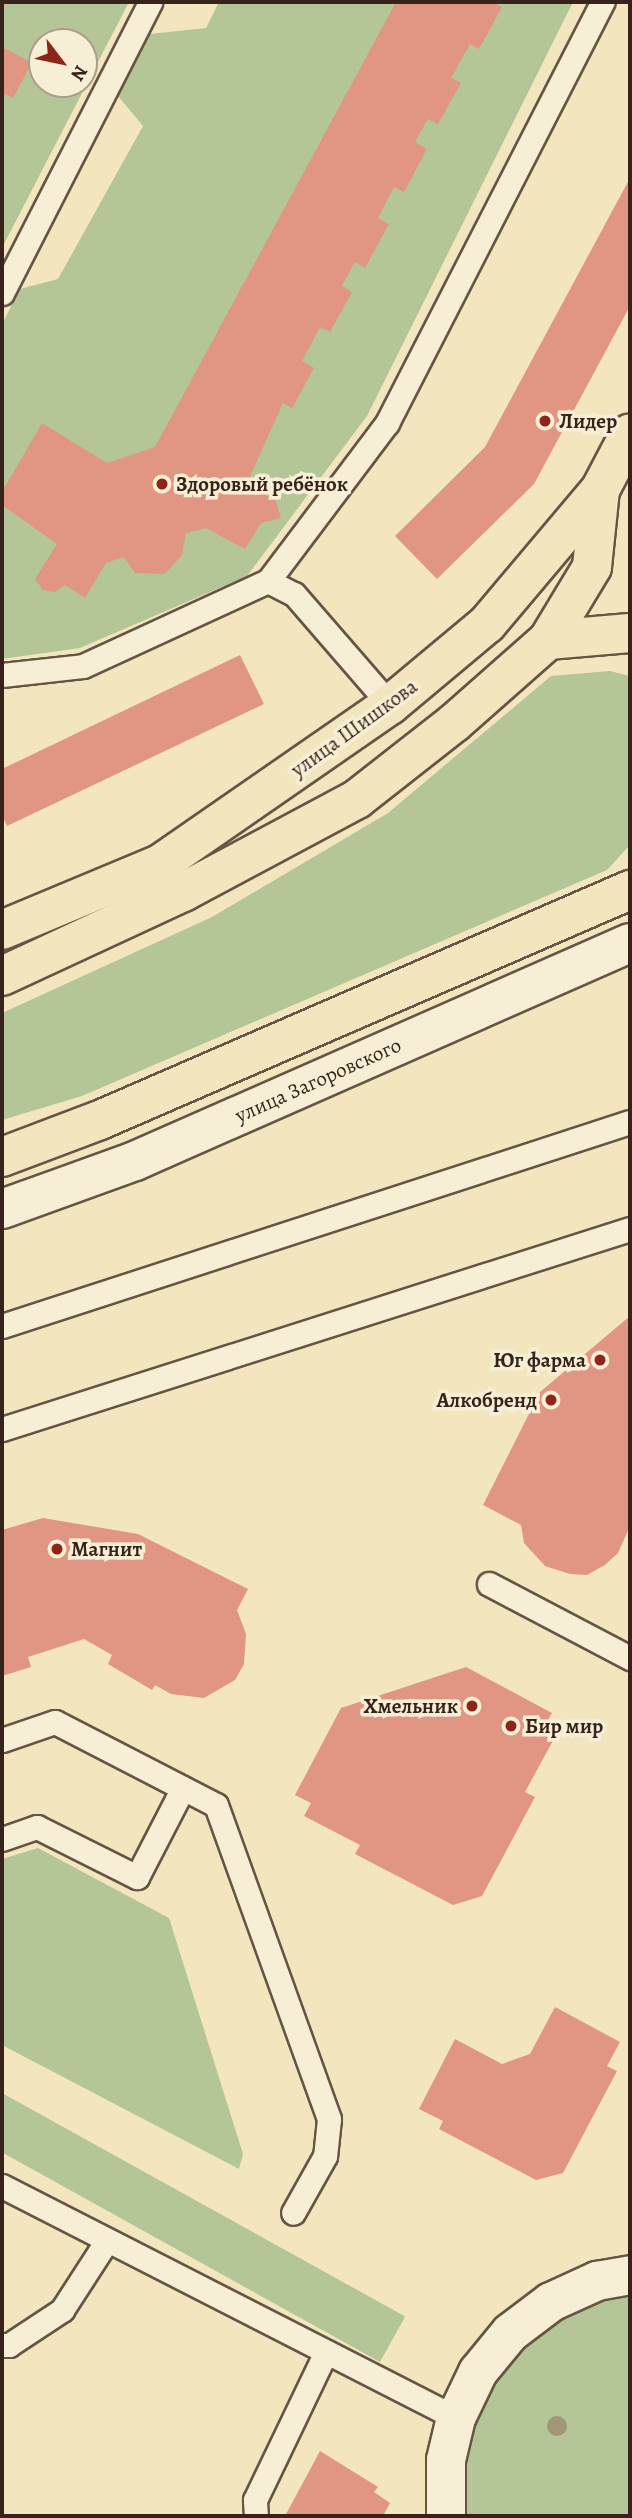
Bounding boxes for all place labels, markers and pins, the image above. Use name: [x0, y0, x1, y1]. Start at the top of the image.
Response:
place label: Лидер: [559, 408, 617, 434]
marker: Лидер: [537, 413, 553, 429]
place label: Здоровый ребёнок: [176, 471, 348, 497]
marker: Здоровый ребёнок: [154, 476, 170, 492]
place label: Юг фарма: [493, 1347, 586, 1373]
marker: Юг фарма: [592, 1352, 608, 1368]
place label: Алкобренд: [436, 1387, 537, 1413]
marker: Алкобренд: [543, 1392, 559, 1408]
place label: Магнит: [71, 1536, 142, 1562]
marker: Магнит: [49, 1541, 65, 1557]
place label: Хмельник: [363, 1693, 458, 1719]
marker: Хмельник: [464, 1698, 480, 1714]
place label: Бир мир: [525, 1713, 603, 1739]
marker: Бир мир: [503, 1718, 519, 1734]

